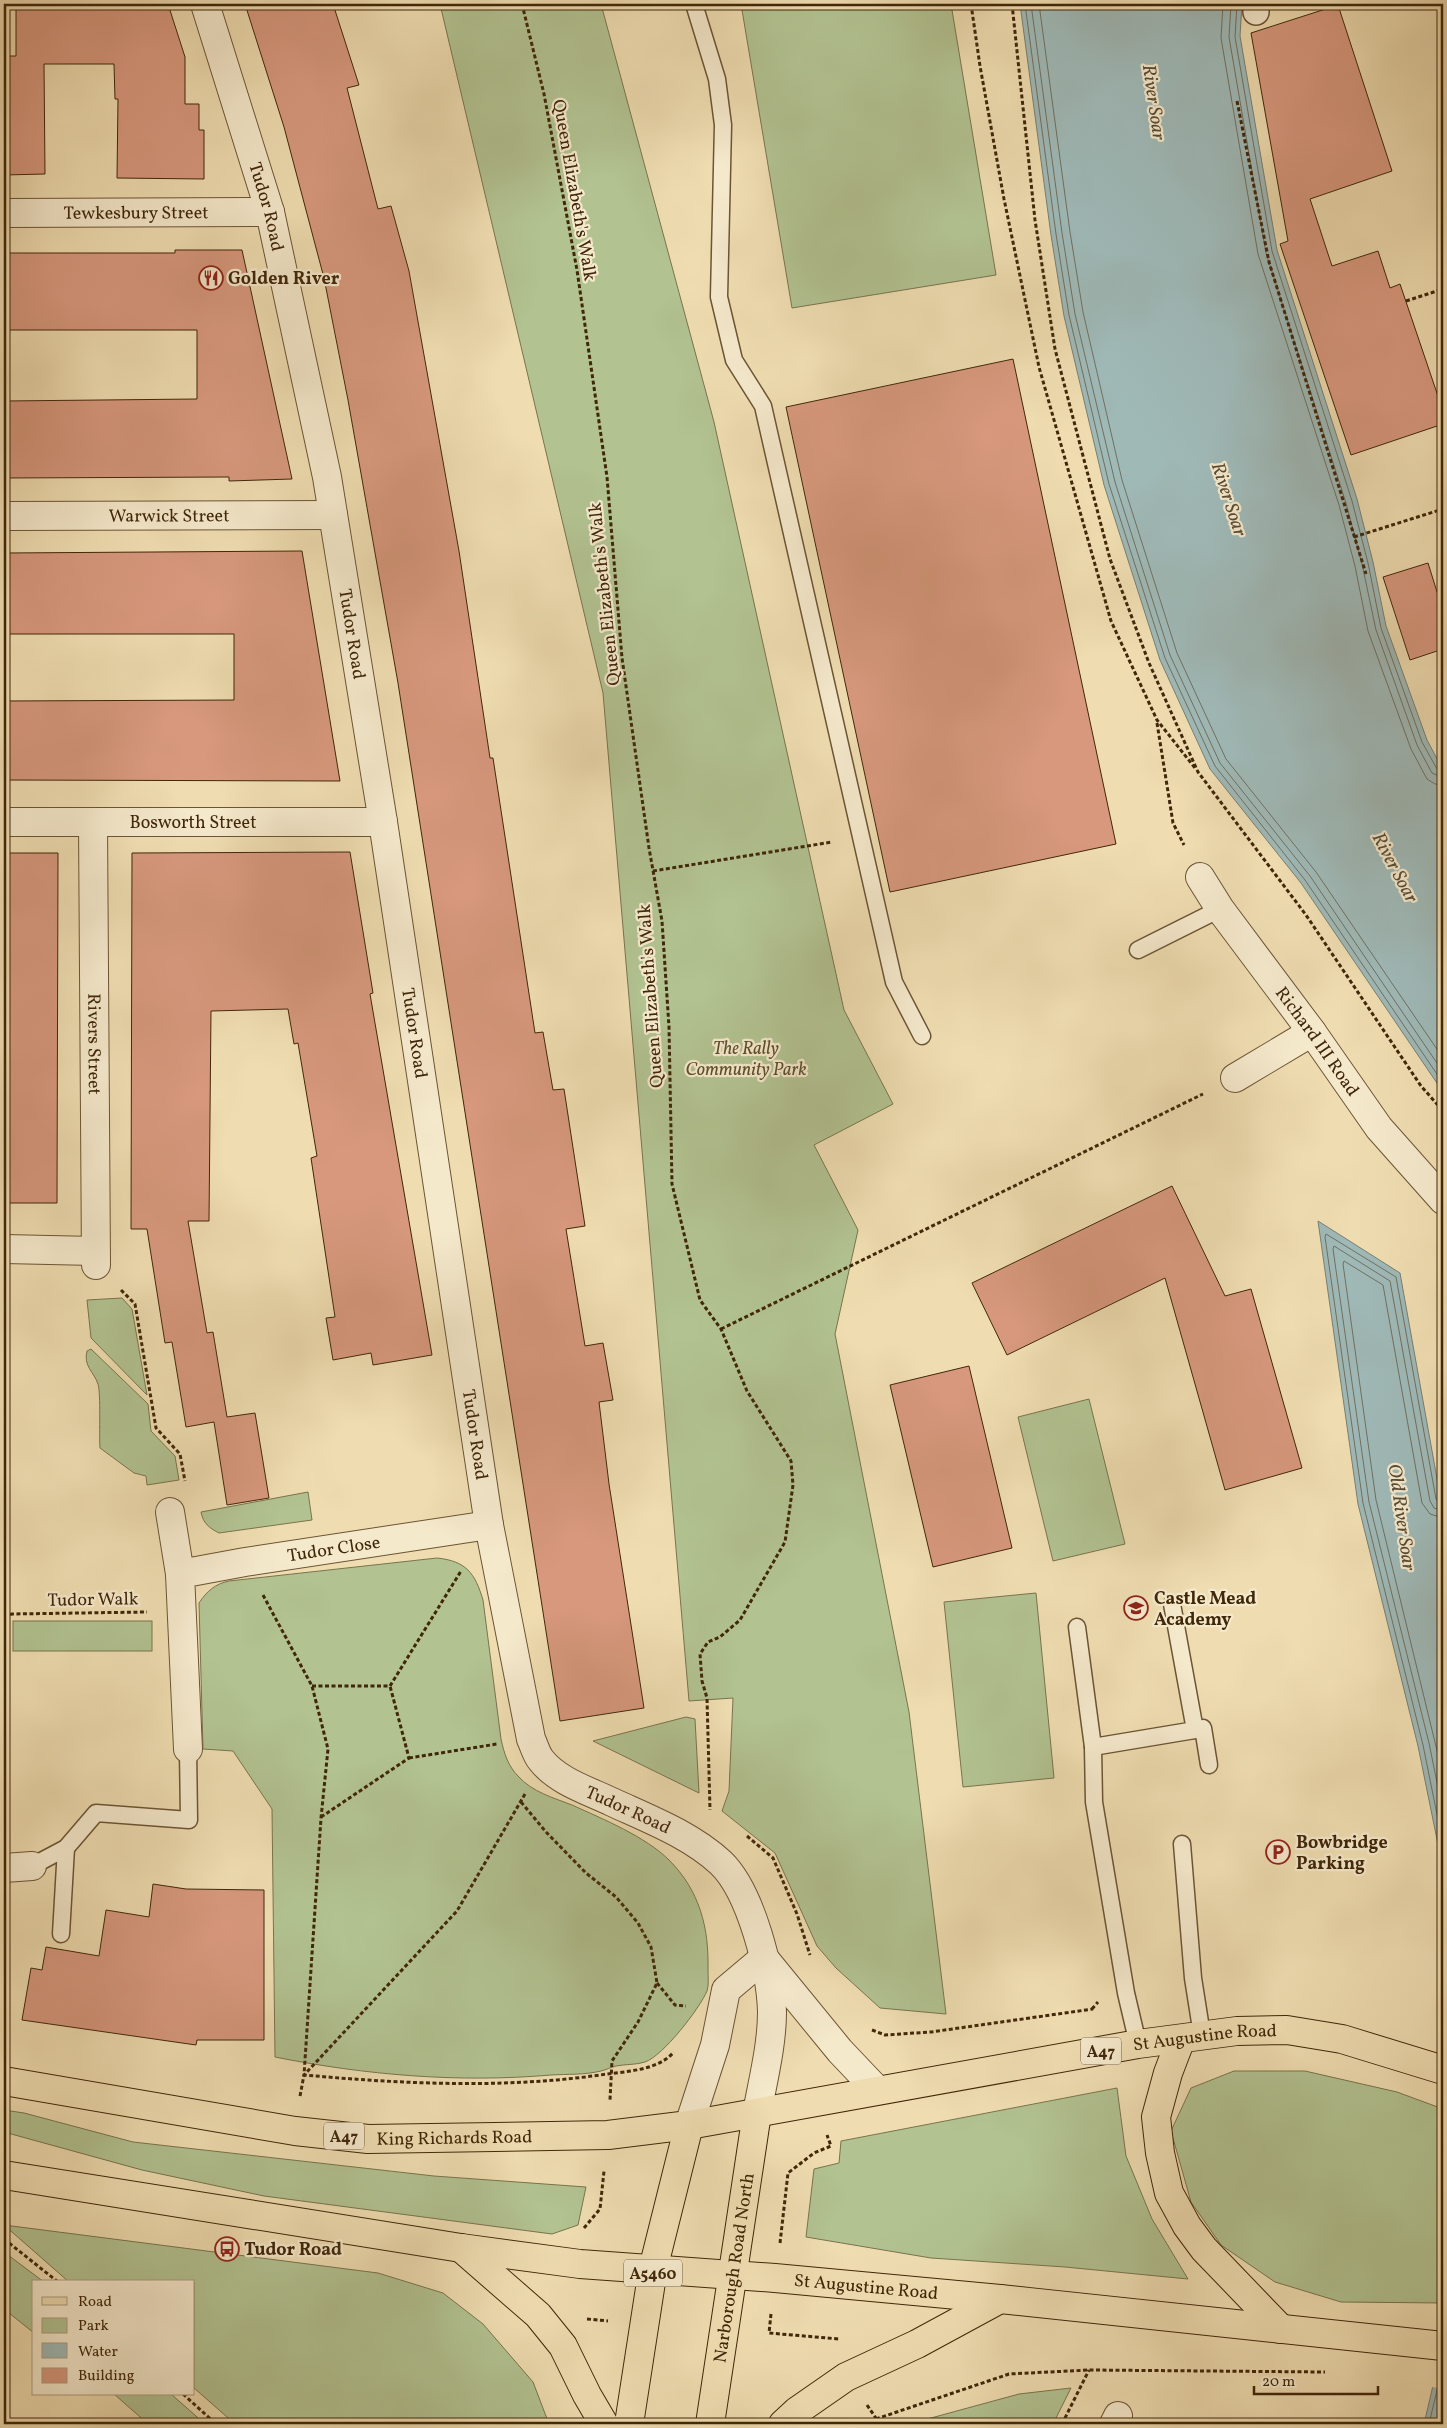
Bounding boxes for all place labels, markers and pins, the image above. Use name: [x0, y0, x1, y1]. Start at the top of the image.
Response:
restaurant icon: Golden River: [198, 265, 224, 291]
place label: Golden River: [228, 267, 340, 292]
place label: Castle Mead Academy: [1154, 1587, 1256, 1633]
school or university icon: Castle Mead Academy: [1123, 1595, 1149, 1621]
place label: Bowbridge Parking: [1296, 1831, 1388, 1877]
parking icon: Bowbridge Parking: [1265, 1839, 1291, 1865]
bus stop icon: Tudor Road: [214, 2236, 240, 2262]
place label: Tudor Road: [244, 2238, 342, 2263]

